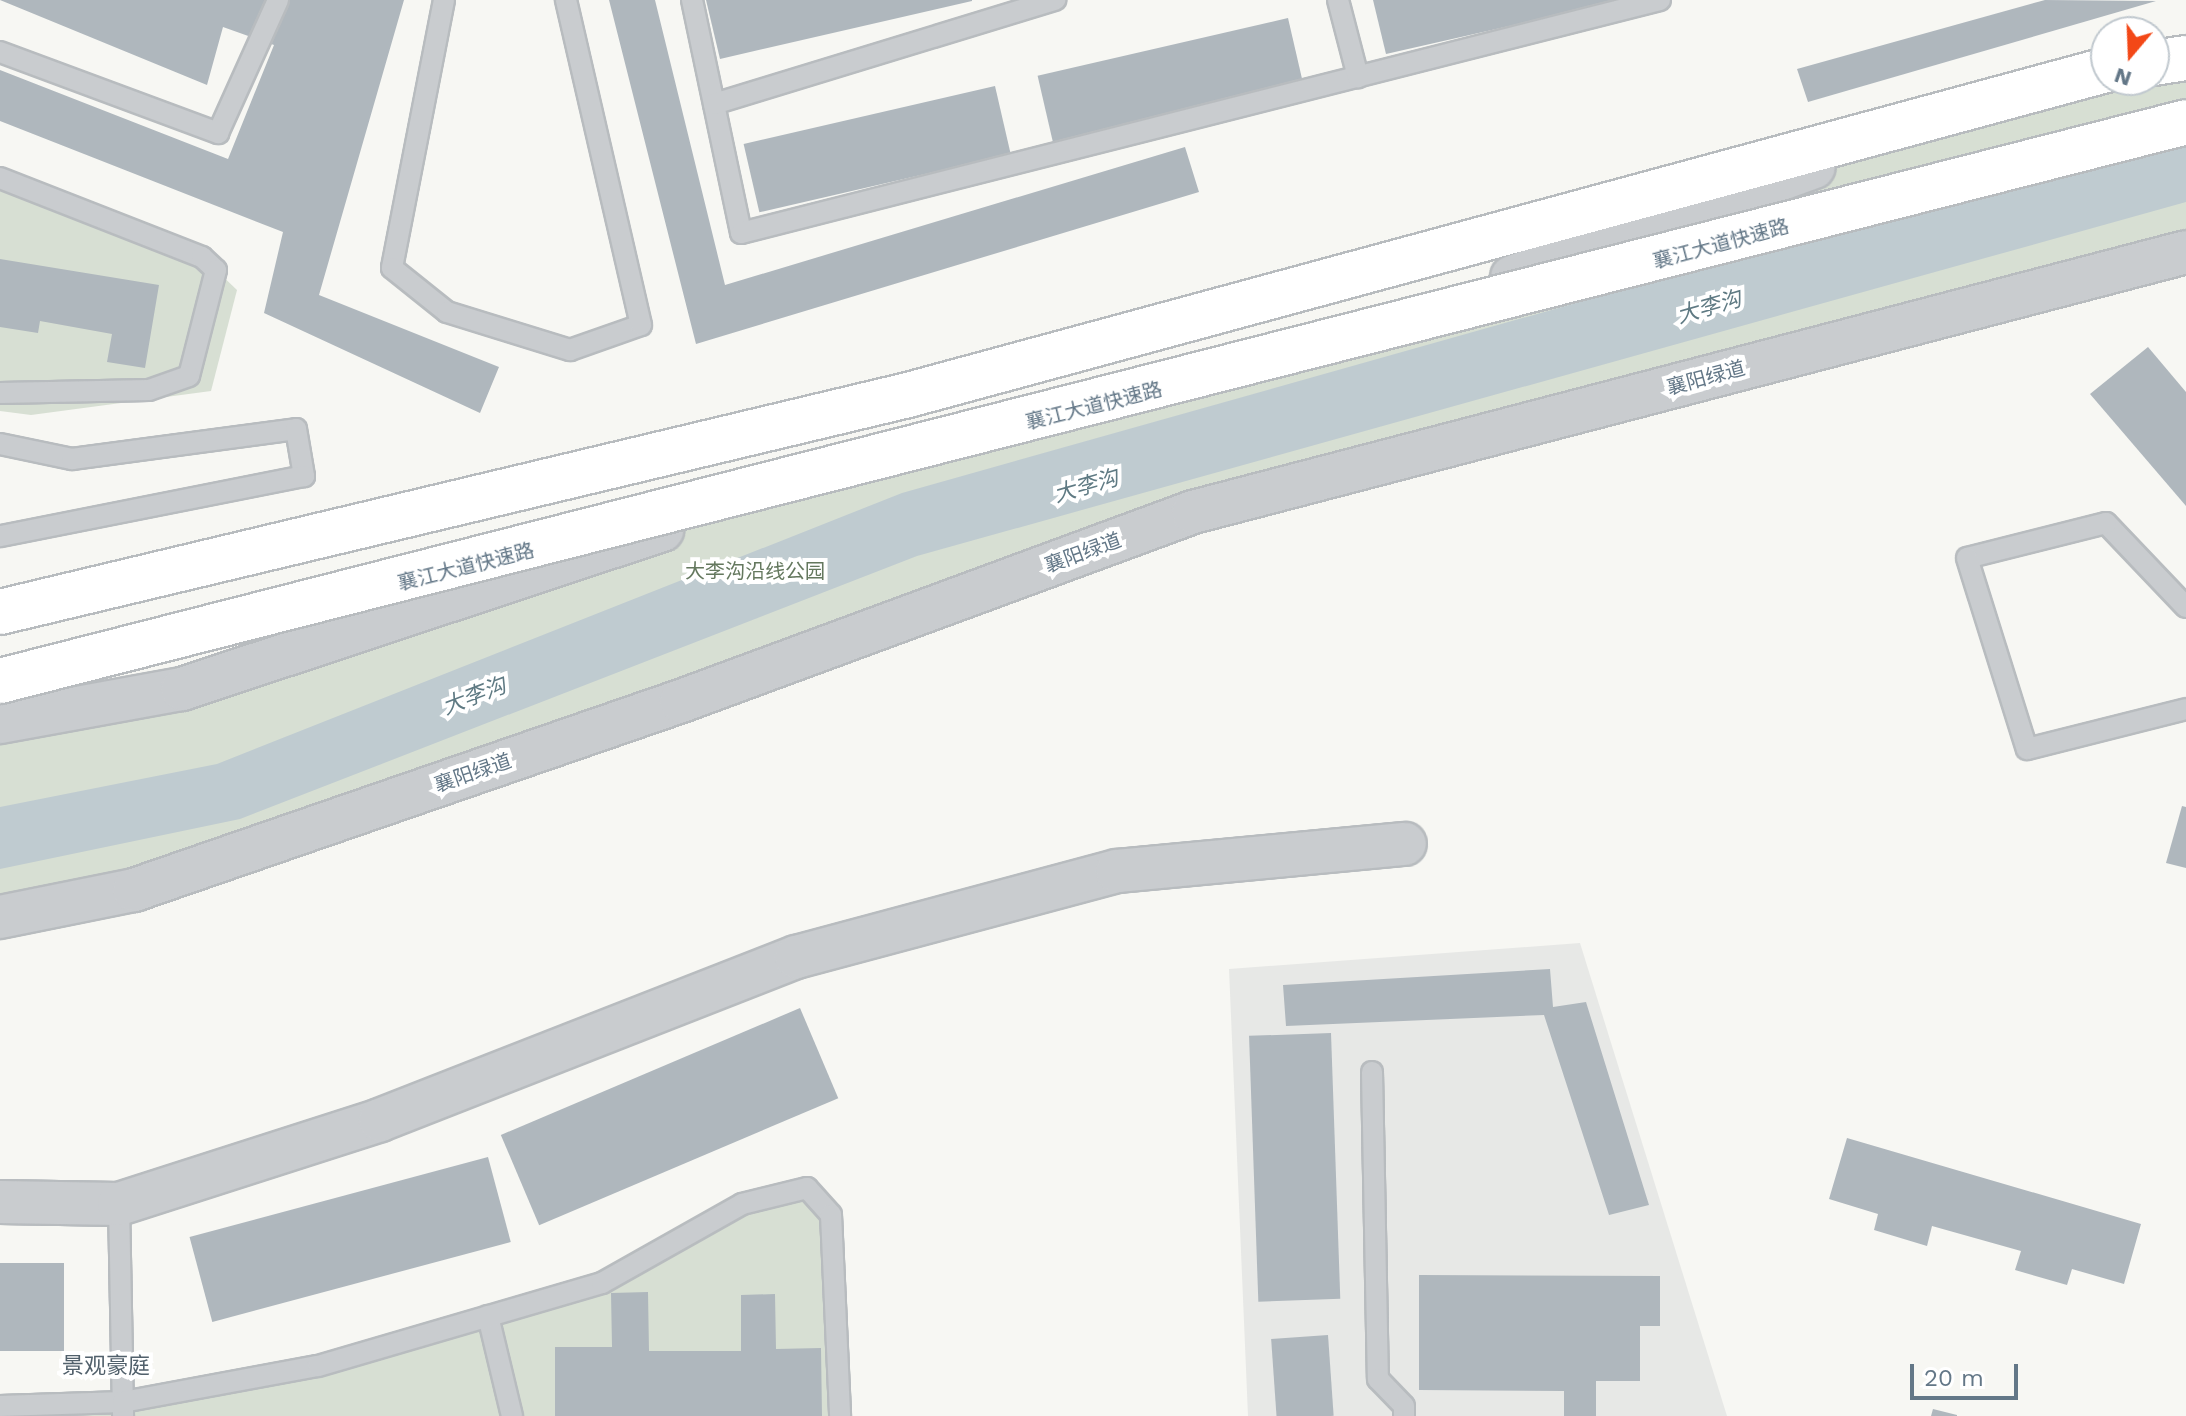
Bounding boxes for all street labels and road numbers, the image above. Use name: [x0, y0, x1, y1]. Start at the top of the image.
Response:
street label: 襄江大道快速路: [1650, 214, 1792, 274]
street label: 襄阳绿道: [1664, 356, 1748, 400]
street label: 襄江大道快速路: [1023, 377, 1165, 435]
street label: 襄阳绿道: [1041, 528, 1125, 578]
street label: 襄江大道快速路: [395, 538, 537, 596]
street label: 襄阳绿道: [431, 749, 515, 797]

